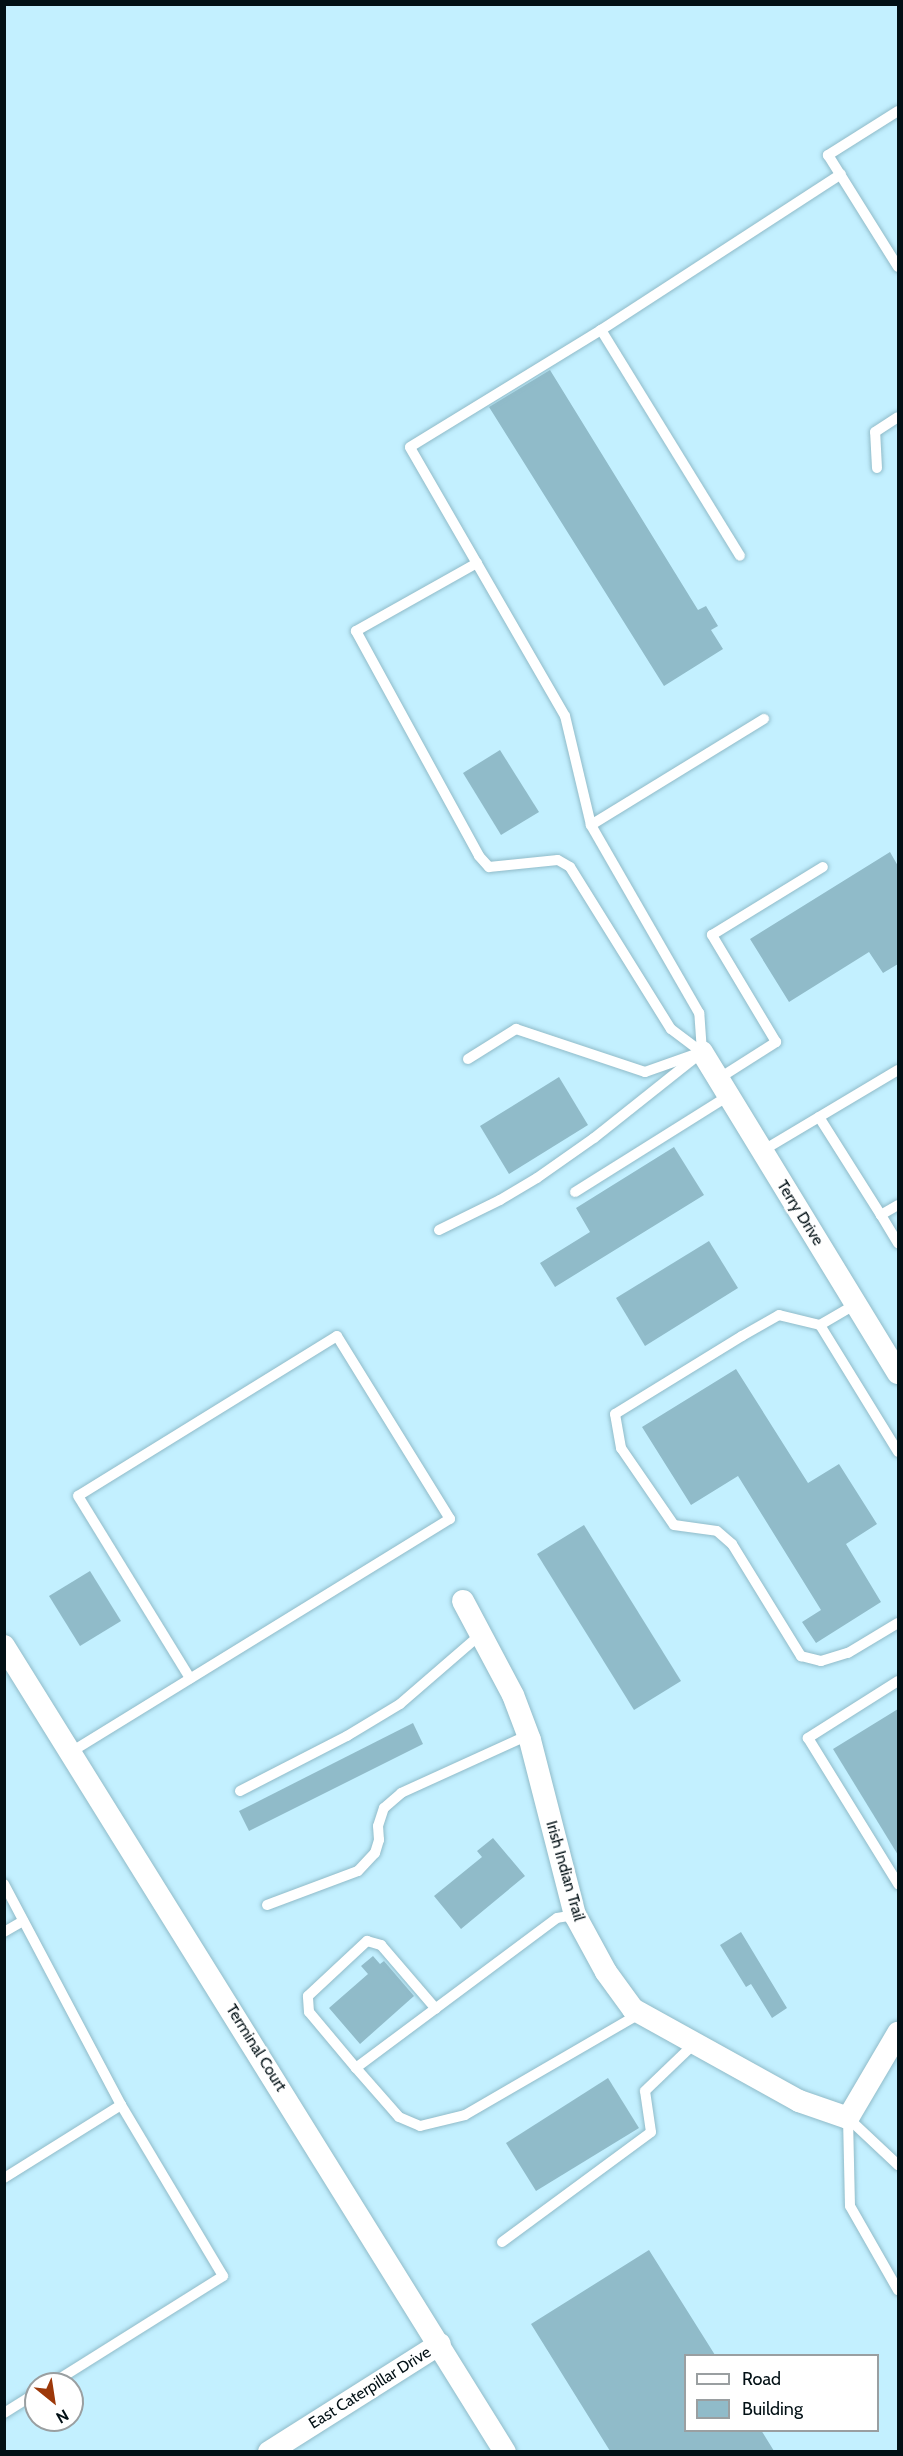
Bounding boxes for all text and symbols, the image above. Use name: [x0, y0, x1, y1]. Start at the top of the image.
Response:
street label: Terry Drive: [772, 1177, 828, 1249]
street label: Irish Indian Trail: [541, 1819, 589, 1923]
street label: Terminal Court: [222, 2001, 290, 2095]
street label: East Caterpillar Drive: [305, 2343, 435, 2433]
legend: [684, 2354, 879, 2432]
text: Road: [742, 2368, 781, 2390]
north arrow: [24, 2372, 84, 2432]
text: Building: [742, 2398, 803, 2420]
text: N: [53, 2405, 72, 2427]

